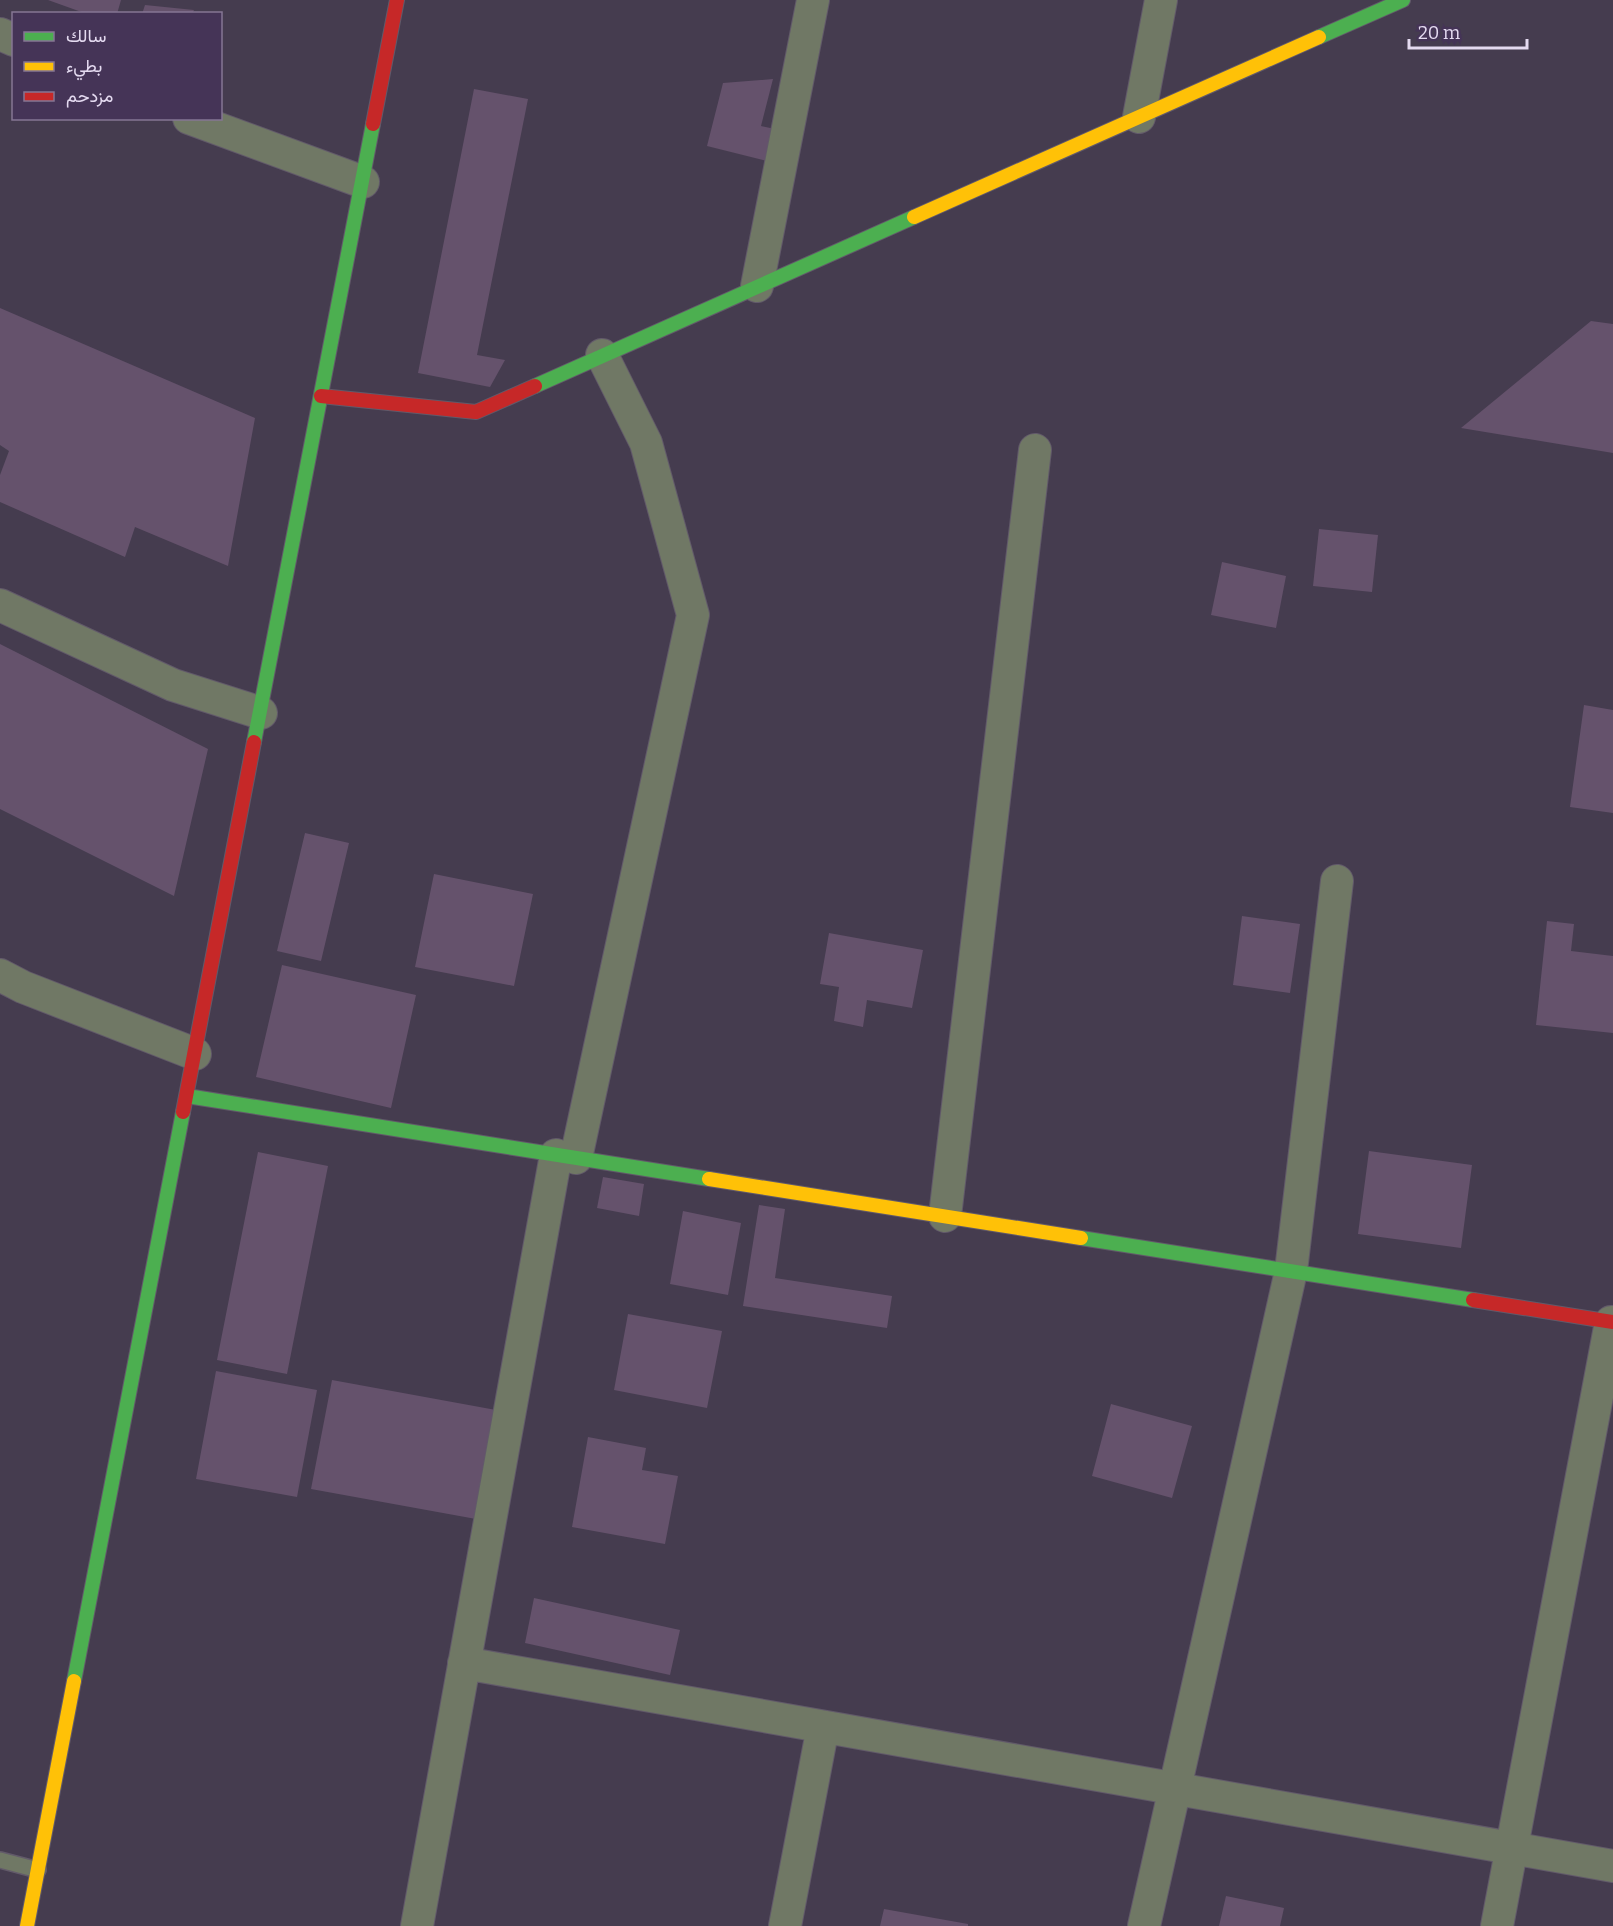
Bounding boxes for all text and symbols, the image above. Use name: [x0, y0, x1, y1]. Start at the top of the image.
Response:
legend: [12, 12, 222, 120]
scale bar: [1409, 12, 1528, 50]
text: 20 m: [1418, 22, 1460, 44]
text: سالك: [66, 25, 106, 47]
text: بطيء: [66, 55, 102, 81]
text: مزدحم: [66, 85, 113, 108]

